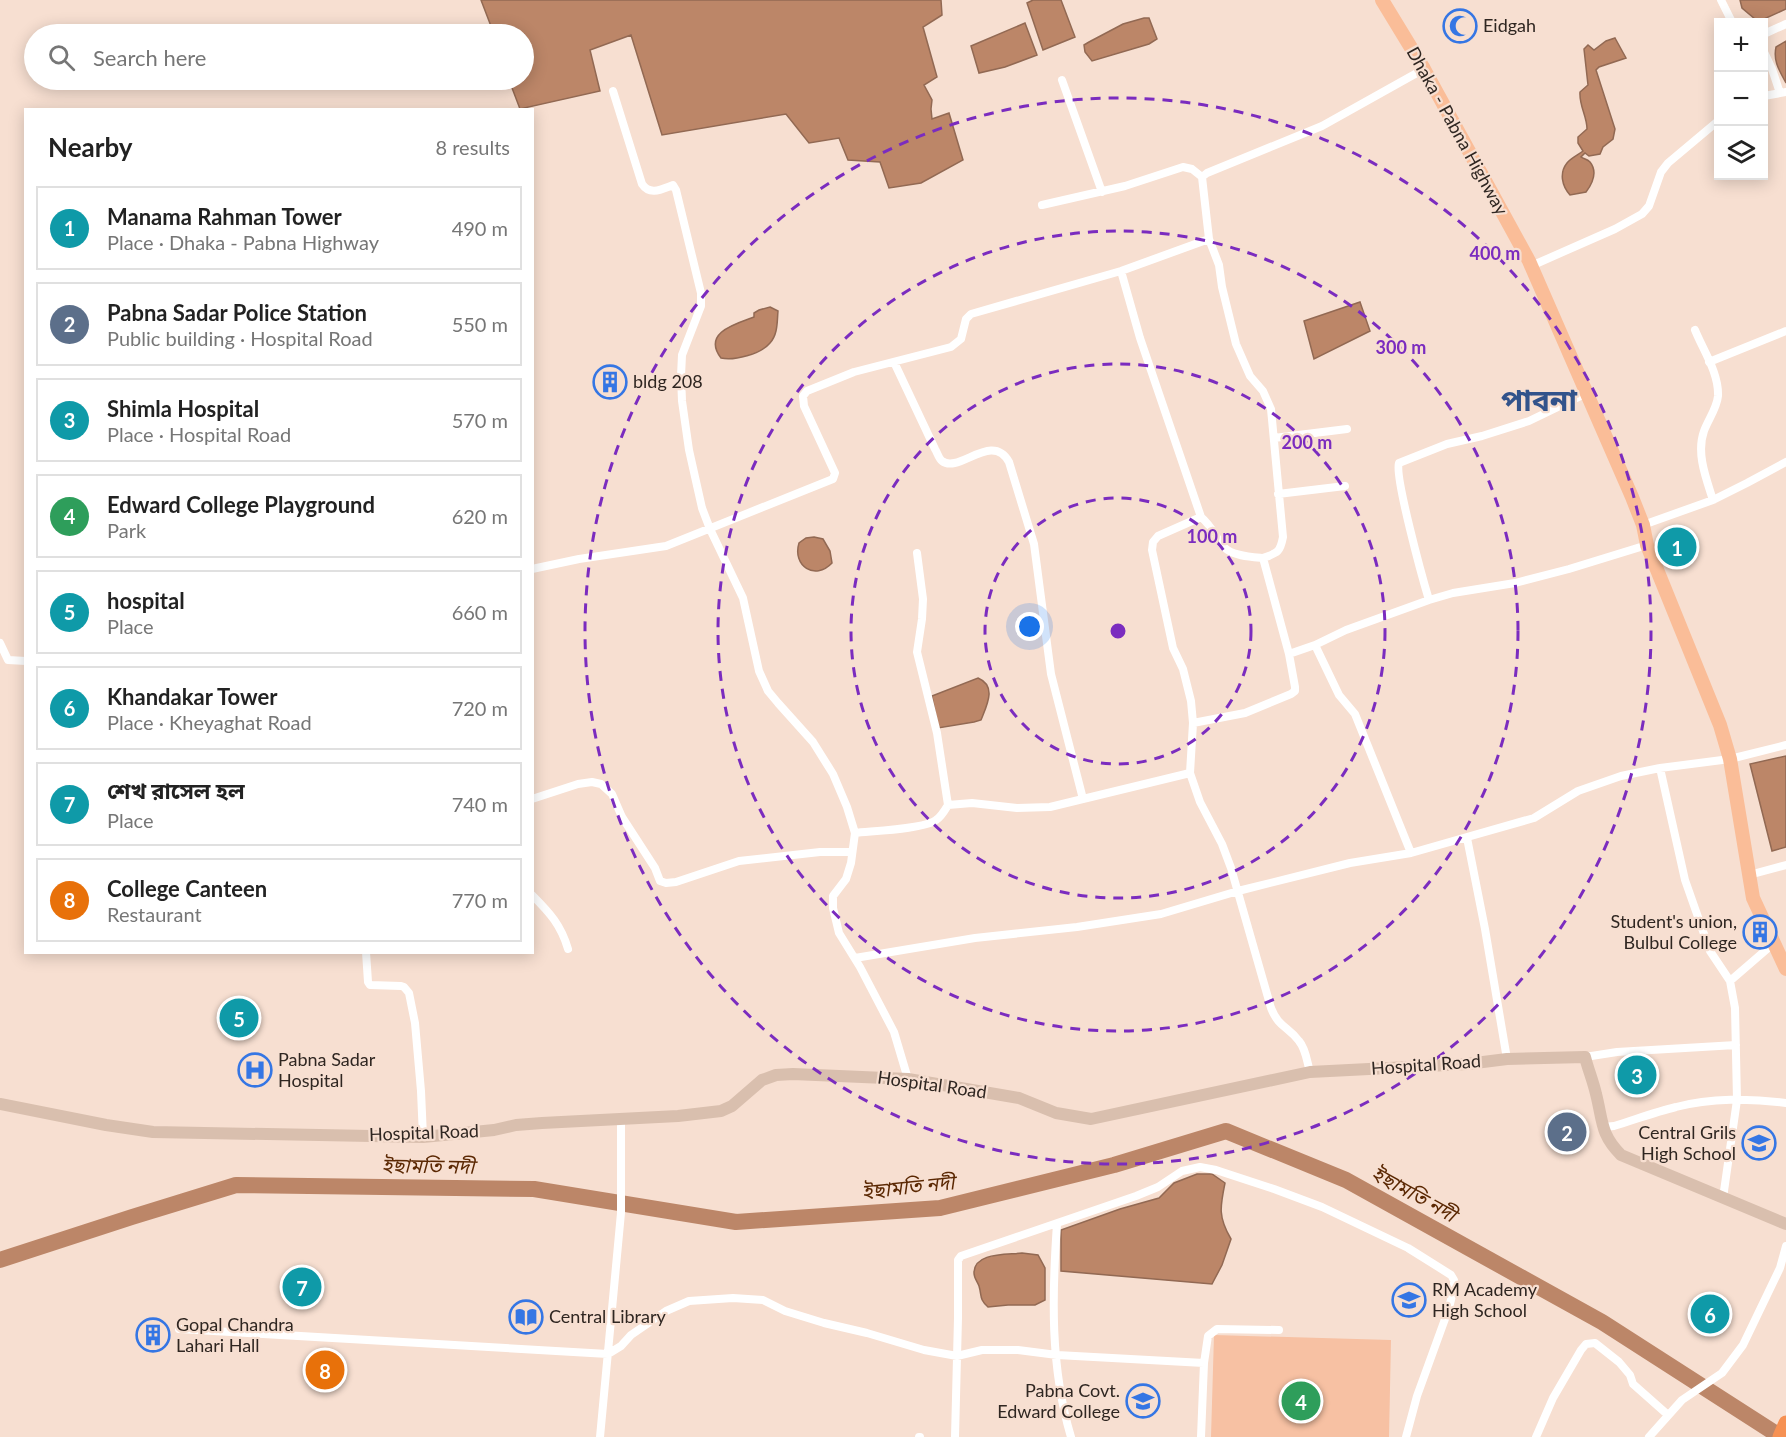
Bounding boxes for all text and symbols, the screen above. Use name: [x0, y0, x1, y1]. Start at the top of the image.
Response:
mosque icon: Eidgah: [1442, 8, 1478, 44]
place label: Eidgah: [1483, 14, 1536, 36]
map controls: [1714, 18, 1768, 180]
button: +: [1714, 18, 1768, 72]
search box: [24, 24, 534, 90]
icon: search: [45, 41, 78, 74]
street label: Dhaka - Pabna Highway: [1402, 43, 1514, 219]
text: Search here: [93, 44, 206, 71]
button: −: [1714, 72, 1768, 126]
button: layers: [1714, 126, 1768, 180]
text: Nearby: [48, 131, 133, 163]
text: 8 results: [435, 135, 510, 159]
text: Manama Rahman Tower: [107, 203, 342, 230]
text: 1: [64, 216, 75, 240]
text: 490 m: [452, 216, 508, 240]
text: Place · Dhaka - Pabna Highway: [107, 230, 379, 254]
text: 400 m: [1470, 242, 1520, 264]
text: Pabna Sadar Police Station: [107, 299, 367, 326]
text: 2: [64, 312, 75, 336]
text: 550 m: [452, 312, 508, 336]
text: Public building · Hospital Road: [107, 326, 373, 350]
text: 300 m: [1376, 336, 1426, 358]
building icon: bldg 208: [592, 364, 628, 400]
place label: bldg 208: [633, 370, 703, 392]
district label: পাবনা: [1501, 381, 1577, 417]
text: Shimla Hospital: [107, 395, 259, 422]
text: 3: [64, 408, 75, 432]
text: 570 m: [452, 408, 508, 432]
text: Place · Hospital Road: [107, 422, 291, 446]
text: 200 m: [1282, 431, 1332, 453]
text: Edward College Playground: [107, 491, 375, 518]
text: 4: [64, 504, 75, 528]
text: 620 m: [452, 504, 508, 528]
text: Park: [107, 518, 146, 542]
pin: 1: [1658, 524, 1696, 570]
text: 100 m: [1187, 525, 1237, 547]
text: hospital: [107, 587, 185, 614]
text: 5: [64, 600, 75, 624]
text: 660 m: [452, 600, 508, 624]
your location: [1015, 612, 1044, 641]
text: Place: [107, 614, 154, 638]
centre of rings: [1108, 621, 1128, 641]
text: Khandakar Tower: [107, 683, 277, 710]
text: 6: [64, 696, 75, 720]
text: 720 m: [452, 696, 508, 720]
text: Place · Kheyaghat Road: [107, 710, 312, 734]
text: শেখ রাসেল হল: [107, 777, 245, 804]
text: 7: [64, 792, 75, 816]
text: 740 m: [452, 792, 508, 816]
text: Place: [107, 808, 154, 832]
text: College Canteen: [107, 875, 267, 902]
text: 8: [64, 888, 75, 912]
text: 770 m: [452, 888, 508, 912]
text: Restaurant: [107, 902, 202, 926]
place label: Student's union, Bulbul College: [1611, 910, 1737, 953]
building icon: Student's union, Bulbul College: [1742, 914, 1778, 950]
pin: 5: [220, 996, 258, 1040]
place label: Pabna Sadar Hospital: [278, 1048, 376, 1091]
street label: Hospital Road: [1370, 1049, 1482, 1079]
hospital icon: Pabna Sadar Hospital: [237, 1052, 273, 1088]
pin: 3: [1618, 1052, 1656, 1098]
street label: Hospital Road: [876, 1065, 988, 1103]
pin: 2: [1548, 1110, 1586, 1154]
street label: Hospital Road: [369, 1119, 479, 1145]
place label: Central Grils High School: [1638, 1121, 1736, 1164]
school or university icon: Central Grils High School: [1741, 1125, 1777, 1161]
water label: ইছামতি নদী: [381, 1152, 478, 1178]
water label: ইছামতি নদী: [1368, 1160, 1464, 1228]
water label: ইছামতি নদী: [860, 1169, 959, 1203]
pin: 7: [282, 1264, 322, 1310]
place label: RM Academy High School: [1432, 1278, 1538, 1321]
school or university icon: RM Academy High School: [1391, 1282, 1427, 1318]
pin: 6: [1690, 1292, 1730, 1336]
library icon: Central Library: [508, 1299, 544, 1335]
place label: Central Library: [549, 1305, 666, 1327]
place label: Gopal Chandra Lahari Hall: [176, 1313, 294, 1356]
building icon: Gopal Chandra Lahari Hall: [135, 1317, 171, 1353]
pin: 8: [306, 1348, 344, 1392]
pin: 4: [1282, 1378, 1320, 1424]
place label: Pabna Covt. Edward College: [997, 1379, 1120, 1422]
school or university icon: Pabna Covt. Edward College: [1125, 1383, 1161, 1419]

